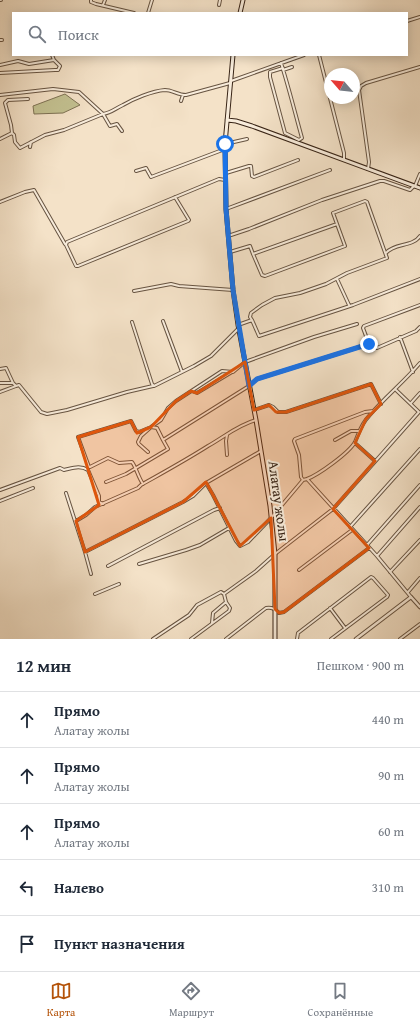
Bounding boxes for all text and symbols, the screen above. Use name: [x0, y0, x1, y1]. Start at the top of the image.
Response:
search box: [12, 12, 408, 56]
icon: search: [26, 23, 48, 45]
text: Поиск: [58, 24, 99, 45]
north arrow: [324, 68, 360, 104]
route start: [216, 135, 234, 153]
route end: [360, 335, 378, 353]
street label: Алатау жолы: [263, 459, 295, 543]
text: 12 мин: [16, 653, 71, 678]
text: Пешком · 900 m: [317, 656, 404, 675]
text: Прямо: [54, 700, 100, 721]
icon: ahead: [16, 709, 38, 731]
text: 440 m: [372, 710, 404, 729]
text: Алатау жолы: [54, 721, 130, 740]
text: Прямо: [54, 756, 100, 777]
icon: ahead: [16, 765, 38, 787]
text: 90 m: [378, 766, 404, 785]
text: Алатау жолы: [54, 777, 130, 796]
text: Прямо: [54, 812, 100, 833]
icon: ahead: [16, 821, 38, 843]
text: 60 m: [378, 822, 404, 841]
text: Алатау жолы: [54, 833, 130, 852]
icon: left: [16, 877, 38, 899]
text: Налево: [54, 877, 104, 898]
text: 310 m: [372, 878, 404, 897]
icon: arrive: [16, 933, 38, 955]
text: Пункт назначения: [54, 933, 185, 954]
tab: Карта: [47, 980, 75, 1020]
tab: Маршрут: [169, 980, 214, 1020]
tab: Сохранённые: [308, 980, 373, 1020]

